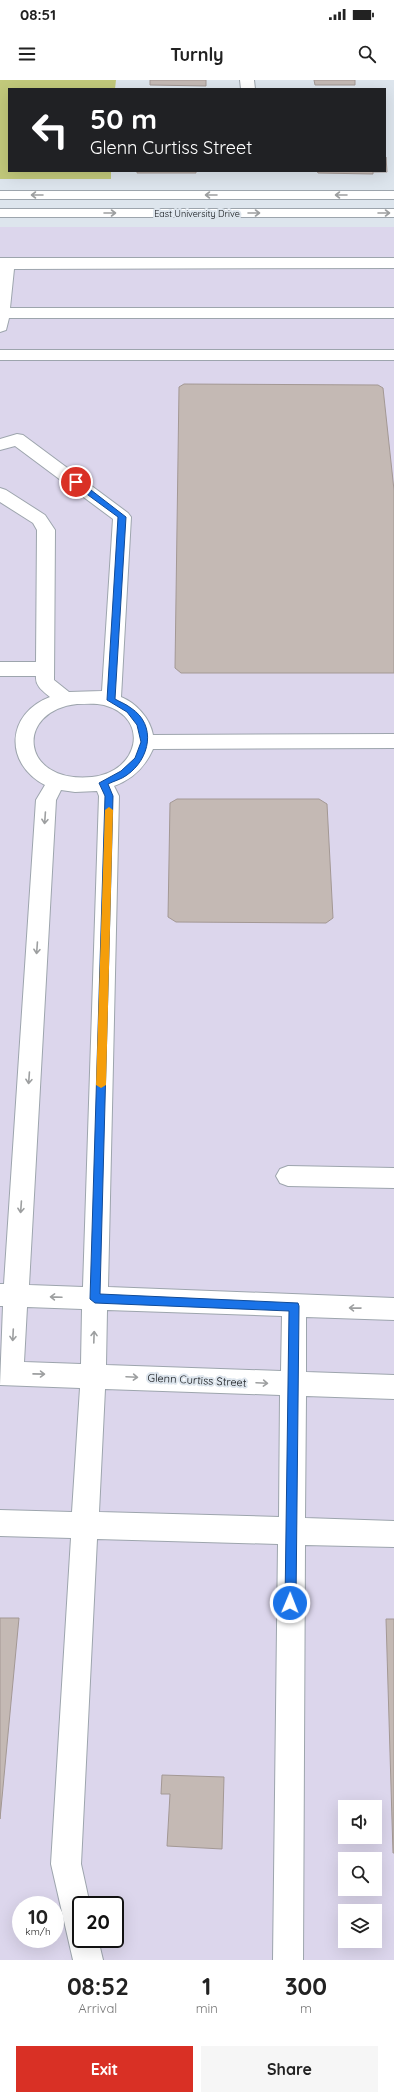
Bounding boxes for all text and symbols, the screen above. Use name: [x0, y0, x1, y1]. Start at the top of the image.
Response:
text: 08:51: [20, 5, 56, 24]
icon: menu: [16, 43, 38, 65]
text: Turnly: [170, 43, 224, 66]
icon: search: [356, 43, 378, 65]
text: 50 m: [90, 101, 157, 136]
icon: left: [24, 104, 76, 156]
text: Glenn Curtiss Street: [90, 136, 252, 159]
one-way arrow: [31, 191, 44, 199]
one-way arrow: [205, 191, 218, 199]
one-way arrow: [335, 191, 348, 199]
street label: East University Drive: [154, 208, 240, 219]
one-way arrow: [103, 209, 116, 217]
one-way arrow: [247, 209, 260, 217]
one-way arrow: [377, 209, 390, 217]
pin: [59, 465, 93, 499]
icon: arrive: [65, 471, 87, 493]
one-way arrow: [41, 811, 49, 824]
one-way arrow: [33, 941, 41, 954]
one-way arrow: [25, 1071, 33, 1084]
one-way arrow: [17, 1200, 25, 1213]
one-way arrow: [50, 1294, 63, 1301]
one-way arrow: [349, 1304, 362, 1312]
one-way arrow: [10, 1328, 17, 1341]
one-way arrow: [90, 1331, 98, 1344]
one-way arrow: [32, 1370, 45, 1378]
street label: Glenn Curtiss Street: [147, 1370, 247, 1390]
one-way arrow: [125, 1373, 138, 1381]
one-way arrow: [255, 1379, 268, 1387]
position arrow: [269, 1582, 311, 1624]
map controls: [338, 1800, 382, 1948]
button: sound: [338, 1800, 382, 1844]
button: search: [338, 1852, 382, 1896]
speed limit sign: 20: [72, 1896, 124, 1948]
text: 10: [28, 1904, 48, 1929]
button: layers: [338, 1904, 382, 1948]
text: km/h: [25, 1925, 51, 1938]
text: 08:52: [67, 1971, 129, 2001]
text: 1: [202, 1971, 211, 2001]
text: 300: [285, 1971, 327, 2001]
text: Arrival: [78, 2000, 117, 2016]
text: min: [196, 2000, 218, 2016]
text: m: [300, 2000, 312, 2016]
button: Exit: [16, 2046, 193, 2092]
button: Share: [201, 2046, 378, 2092]

